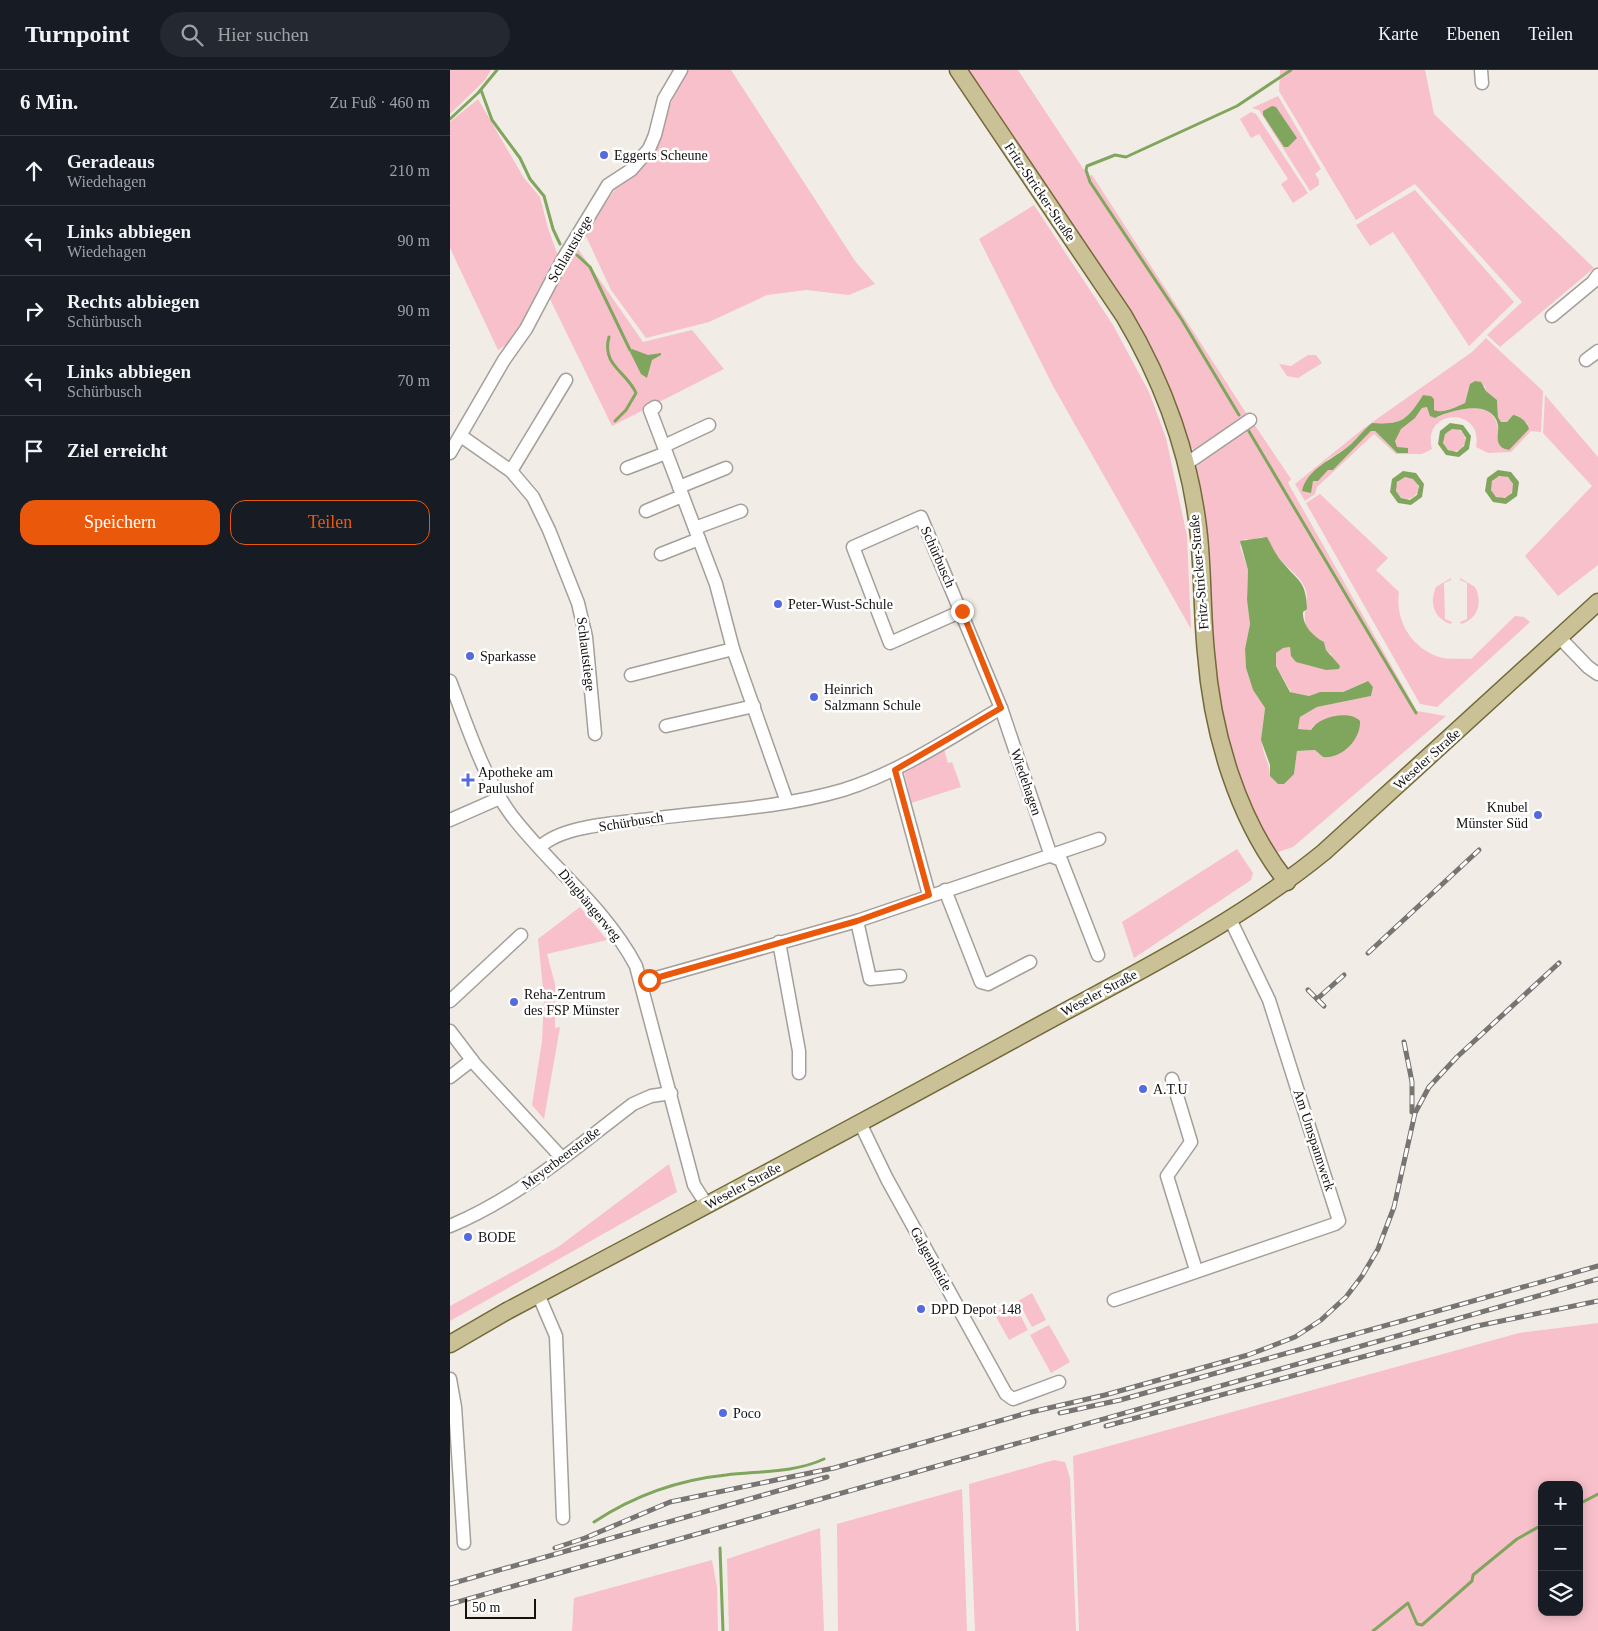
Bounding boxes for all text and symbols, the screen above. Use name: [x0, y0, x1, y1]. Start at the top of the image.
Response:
search box: [160, 12, 510, 57]
text: Turnpoint: [25, 21, 130, 47]
icon: search: [178, 21, 206, 49]
text: Hier suchen: [218, 24, 309, 45]
text: Karte: [1378, 24, 1418, 44]
text: Ebenen: [1446, 24, 1500, 44]
text: Teilen: [1528, 24, 1573, 44]
text: 6 Min.: [20, 90, 78, 114]
text: Zu Fuß · 460 m: [330, 94, 430, 111]
street label: Fritz-Stricker-Straße: [1001, 140, 1079, 244]
place label: Eggerts Scheune: [614, 148, 708, 163]
marker: Eggerts Scheune: [598, 149, 610, 161]
text: Geradeaus: [67, 151, 155, 172]
icon: ahead: [20, 157, 48, 185]
text: 210 m: [390, 162, 430, 179]
text: Wiedehagen: [67, 173, 146, 190]
street label: Schlautstiege: [545, 213, 595, 285]
text: Links abbiegen: [67, 221, 191, 242]
icon: left: [20, 227, 48, 255]
text: 90 m: [398, 232, 430, 249]
text: Wiedehagen: [67, 243, 146, 260]
text: Rechts abbiegen: [67, 291, 199, 312]
icon: right: [20, 297, 48, 325]
text: 90 m: [398, 302, 430, 319]
text: Schürbusch: [67, 313, 142, 330]
text: Links abbiegen: [67, 361, 191, 382]
icon: left: [20, 367, 48, 395]
text: 70 m: [398, 372, 430, 389]
text: Schürbusch: [67, 383, 142, 400]
icon: arrive: [20, 437, 48, 465]
text: Ziel erreicht: [67, 440, 167, 461]
button: Speichern: [20, 500, 220, 545]
button: Teilen: [230, 500, 430, 545]
street label: Fritz-Stricker-Straße: [1186, 514, 1212, 630]
street label: Schürbusch: [918, 524, 958, 590]
place label: Peter-Wust-Schule: [788, 597, 893, 612]
marker: Peter-Wust-Schule: [772, 598, 784, 610]
route end: [951, 600, 974, 623]
street label: Schlautstiege: [574, 616, 598, 692]
place label: Sparkasse: [480, 649, 536, 664]
marker: Sparkasse: [464, 650, 476, 662]
place label: Heinrich Salzmann Schule: [824, 682, 921, 713]
marker: Heinrich Salzmann Schule: [808, 691, 820, 703]
street label: Weseler Straße: [1391, 725, 1463, 793]
street label: Wiedehagen: [1008, 747, 1044, 817]
place label: Apotheke am Paulushof: [478, 765, 553, 796]
marker: Apotheke am Paulushof: [462, 774, 474, 786]
place label: Knubel Münster Süd: [1456, 800, 1528, 831]
street label: Schürbusch: [598, 809, 664, 835]
marker: Knubel Münster Süd: [1532, 809, 1544, 821]
street label: Dingbängerweg: [556, 866, 624, 944]
street label: Weseler Straße: [1058, 967, 1140, 1019]
route start: [638, 969, 661, 992]
place label: Reha-Zentrum des FSP Münster: [524, 987, 620, 1018]
marker: Reha-Zentrum des FSP Münster: [508, 996, 520, 1008]
place label: A.T.U: [1153, 1082, 1188, 1097]
marker: A.T.U: [1137, 1083, 1149, 1095]
street label: Am Umspannwerk: [1290, 1087, 1338, 1193]
street label: Meyerbeerstraße: [519, 1124, 603, 1192]
street label: Weseler Straße: [702, 1160, 784, 1212]
street label: Galgenheide: [907, 1224, 955, 1294]
place label: BODE: [478, 1230, 516, 1245]
marker: BODE: [462, 1231, 474, 1243]
place label: DPD Depot 148: [931, 1302, 1021, 1317]
marker: DPD Depot 148: [915, 1303, 927, 1315]
place label: Poco: [733, 1406, 761, 1421]
marker: Poco: [717, 1407, 729, 1419]
map controls: [1538, 1481, 1583, 1616]
button: +: [1538, 1481, 1583, 1526]
button: −: [1538, 1526, 1583, 1571]
button: layers: [1538, 1571, 1583, 1616]
scale bar: [465, 1596, 536, 1619]
text: 50 m: [472, 1600, 500, 1615]

